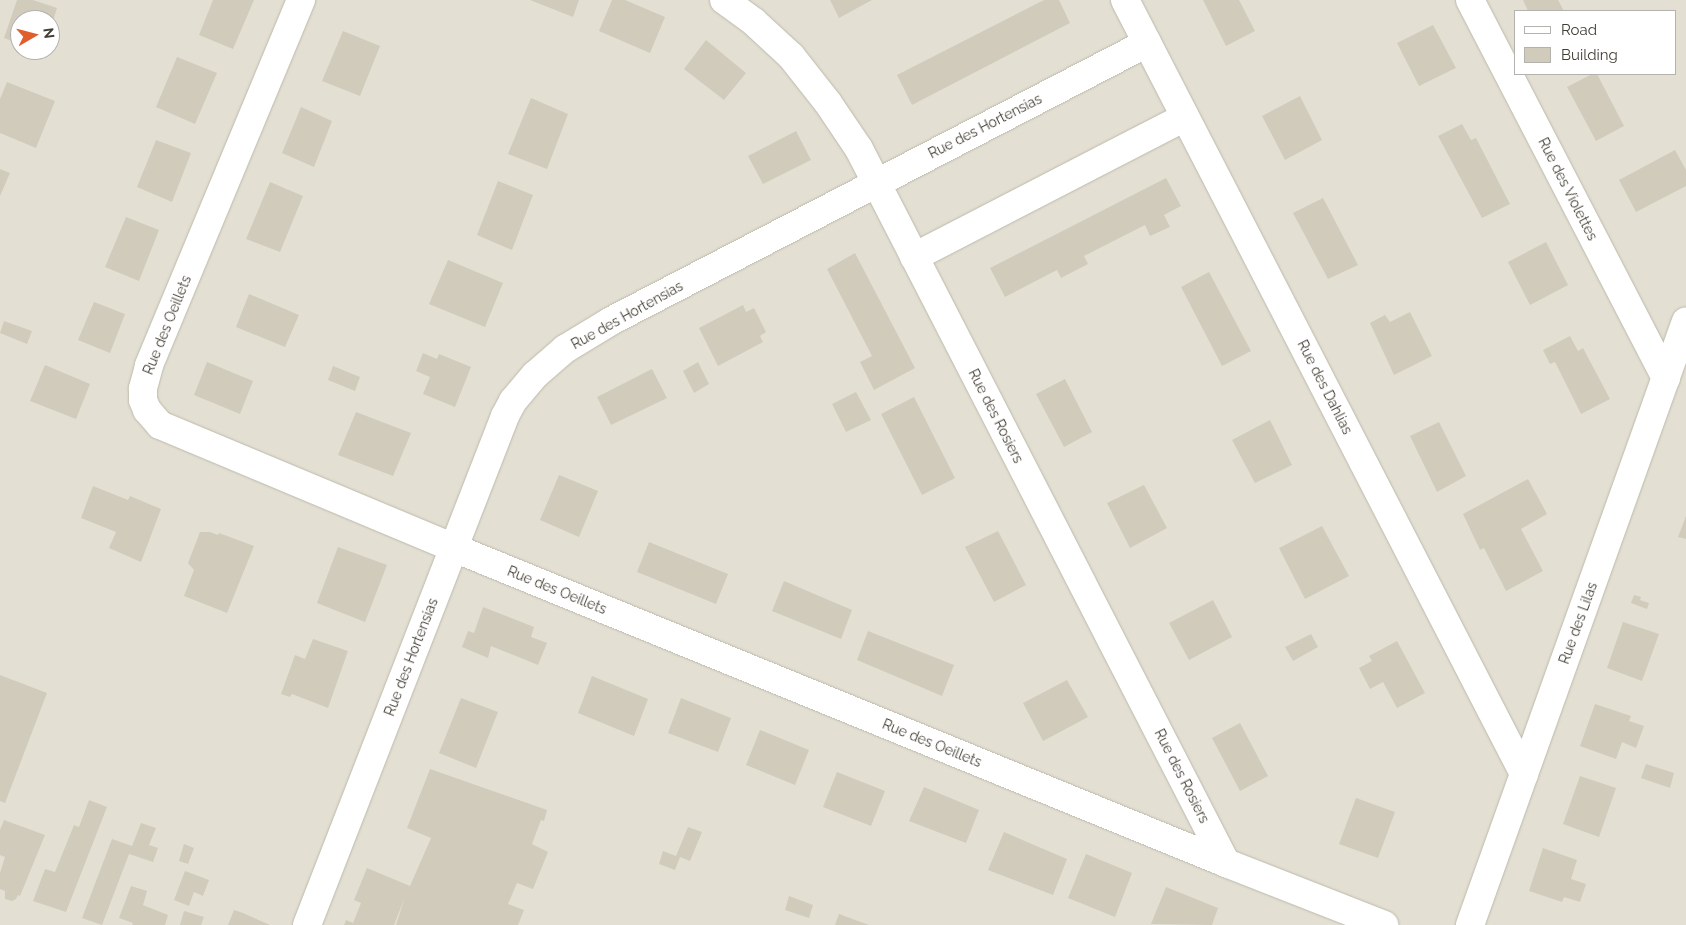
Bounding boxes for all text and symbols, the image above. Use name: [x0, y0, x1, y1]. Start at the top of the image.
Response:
north arrow: [10, 10, 60, 60]
legend: [1514, 10, 1676, 75]
text: Road: [1561, 21, 1597, 39]
text: N: [40, 27, 58, 39]
text: Building: [1561, 46, 1618, 64]
street label: Rue des Hortensias: [925, 90, 1045, 162]
street label: Rue des Violettes: [1535, 135, 1601, 243]
street label: Rue des Oeillets: [139, 273, 195, 377]
street label: Rue des Hortensias: [568, 277, 686, 353]
street label: Rue des Dahlias: [1294, 337, 1356, 437]
street label: Rue des Rosiers: [965, 366, 1027, 466]
street label: Rue des Oeillets: [505, 562, 609, 618]
street label: Rue des Lilas: [1555, 580, 1601, 666]
street label: Rue des Hortensias: [381, 596, 441, 718]
street label: Rue des Oeillets: [880, 715, 984, 771]
street label: Rue des Rosiers: [1151, 726, 1213, 826]

